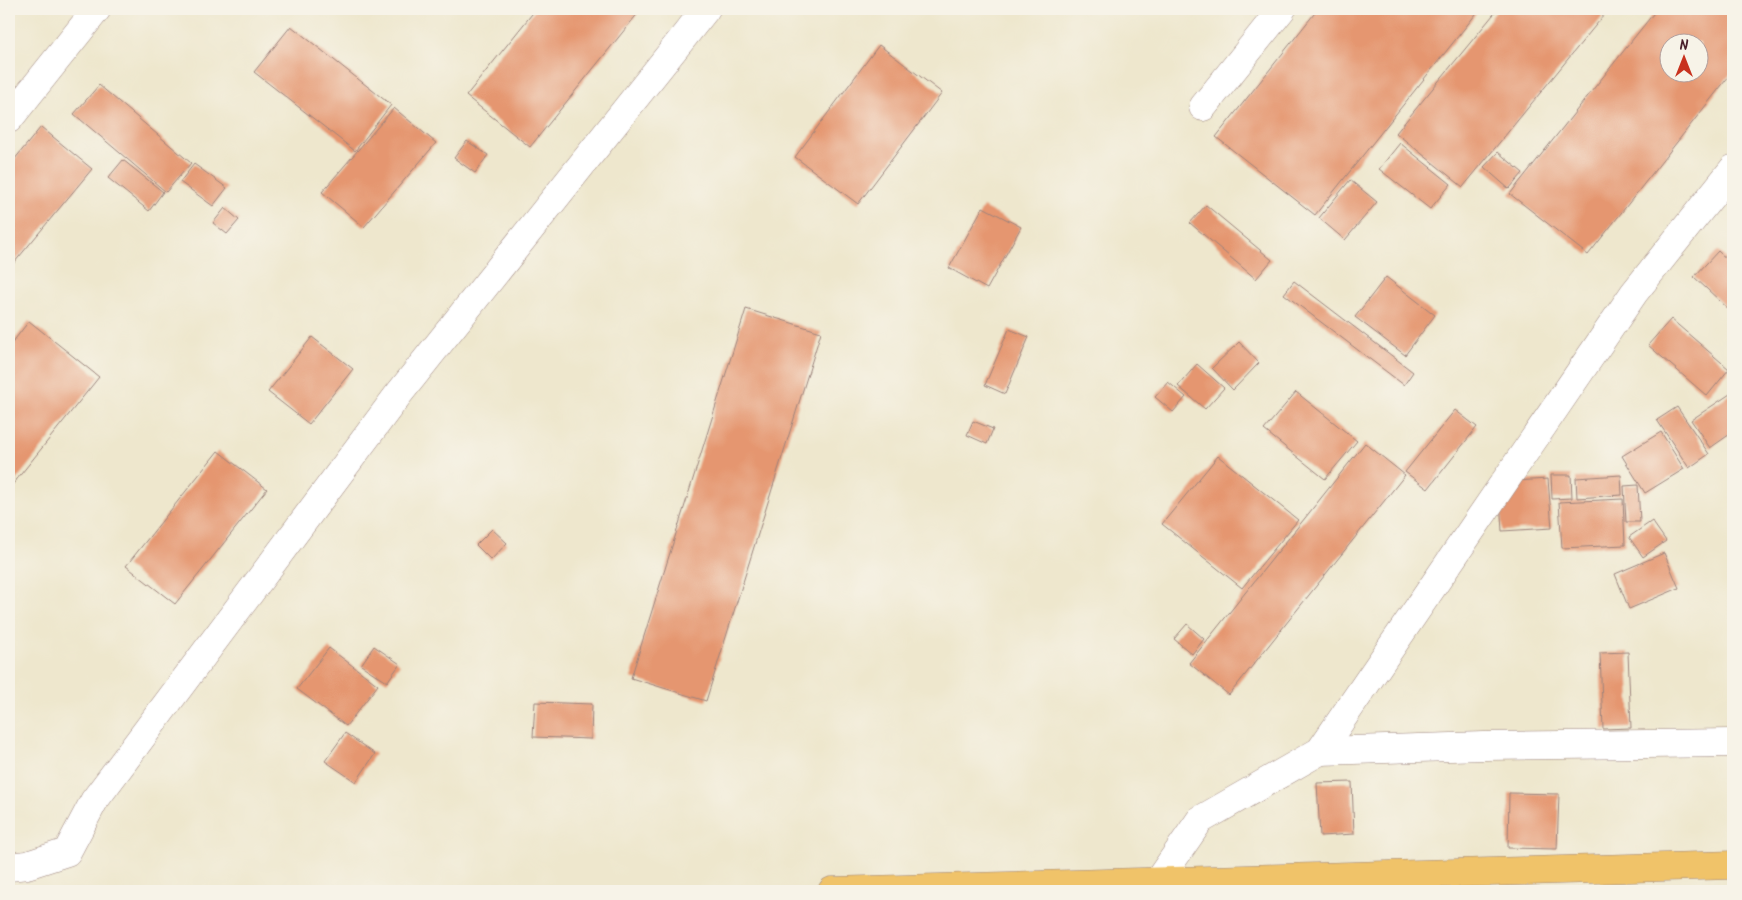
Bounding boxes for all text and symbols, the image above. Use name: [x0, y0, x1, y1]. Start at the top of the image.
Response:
north arrow: [1660, 32, 1710, 82]
text: N: [1680, 35, 1689, 57]

